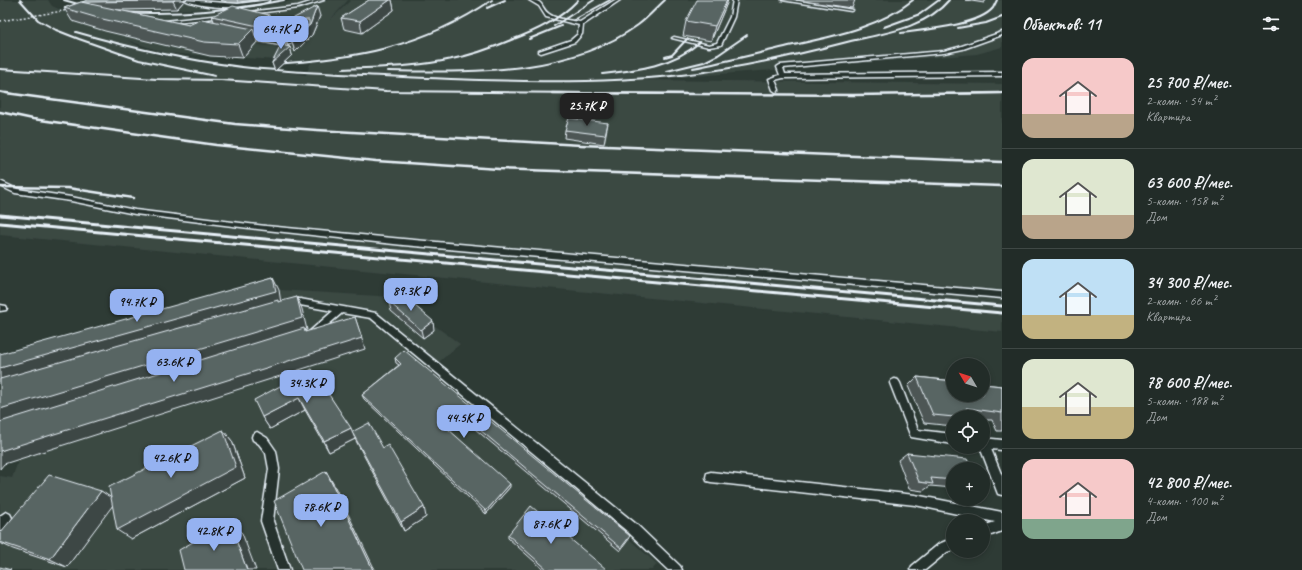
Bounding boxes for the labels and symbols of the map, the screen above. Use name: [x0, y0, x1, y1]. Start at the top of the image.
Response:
pin: 64.7K ₽: [244, 16, 318, 50]
pin: 25.7K ₽: [550, 93, 624, 127]
pin: 89.3K ₽: [374, 278, 448, 312]
pin: 94.7K ₽: [100, 289, 174, 323]
pin: 63.6K ₽: [137, 349, 211, 383]
north arrow: [946, 358, 990, 402]
pin: 34.3K ₽: [270, 370, 344, 404]
pin: 44.5K ₽: [427, 405, 501, 439]
pin: 42.6K ₽: [134, 445, 208, 479]
pin: 78.6K ₽: [284, 494, 358, 528]
pin: 87.6K ₽: [514, 511, 588, 545]
pin: 42.8K ₽: [177, 518, 251, 552]

